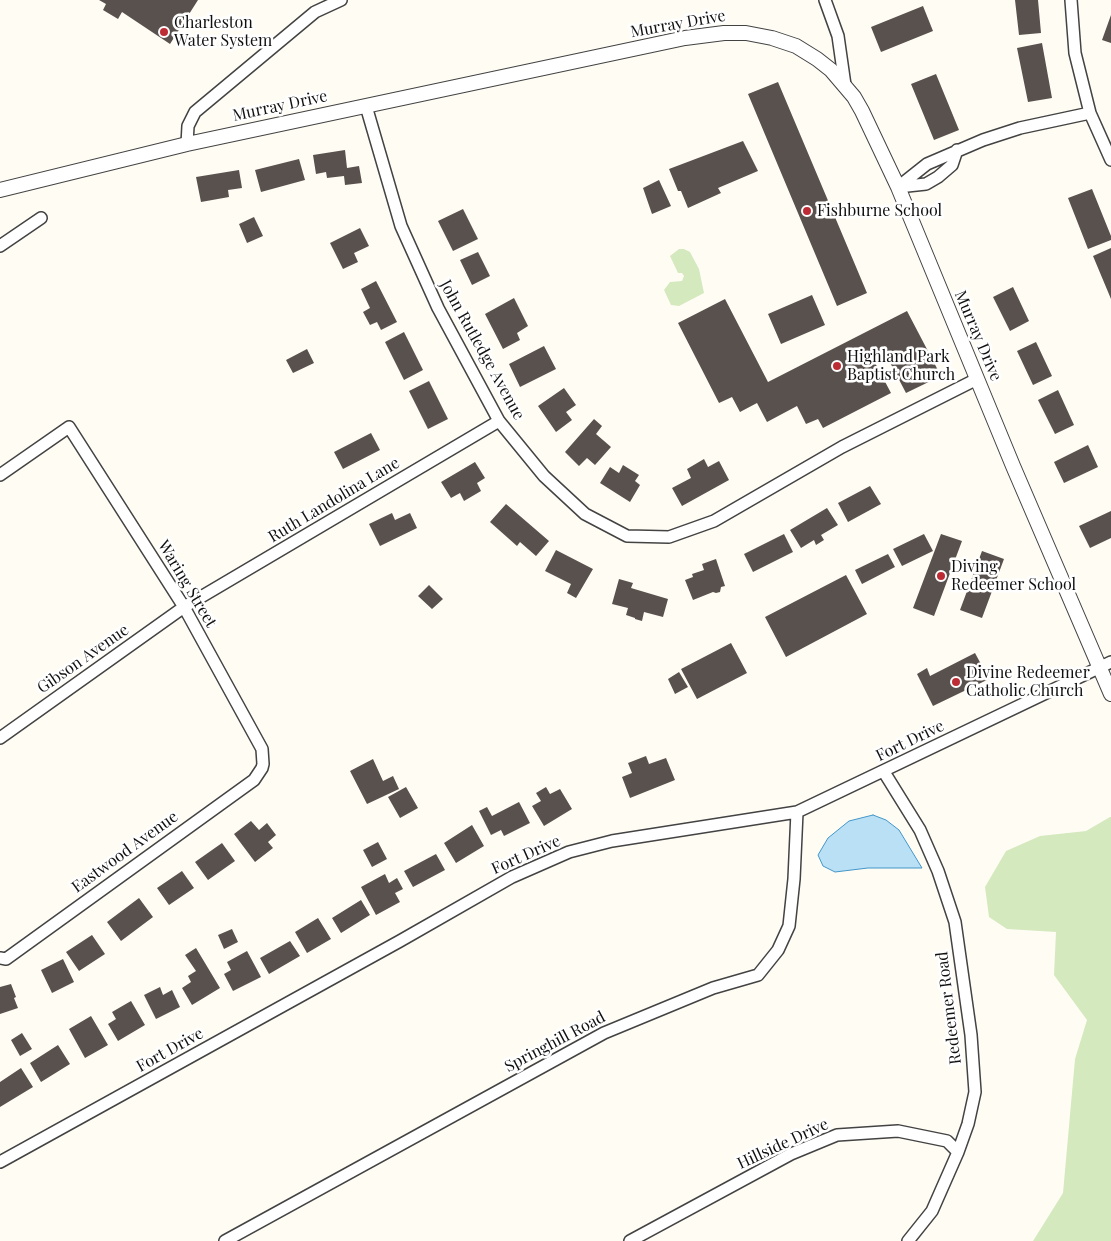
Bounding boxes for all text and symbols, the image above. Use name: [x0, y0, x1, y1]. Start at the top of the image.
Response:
street label: Murray Drive: [629, 6, 727, 42]
place label: Charleston Water System: [174, 13, 272, 51]
marker: Charleston Water System: [158, 26, 170, 38]
street label: Murray Drive: [231, 87, 329, 125]
place label: Fishburne School: [817, 201, 942, 221]
marker: Fishburne School: [801, 205, 813, 217]
street label: John Rutledge Avenue: [436, 277, 528, 423]
street label: Murray Drive: [950, 288, 1006, 384]
place label: Highland Park Baptist Church: [847, 347, 955, 385]
marker: Highland Park Baptist Church: [831, 360, 843, 372]
street label: Ruth Landolina Lane: [265, 453, 403, 547]
street label: Waring Street: [153, 537, 221, 631]
place label: Diving Redeemer School: [951, 557, 1076, 595]
marker: Diving Redeemer School: [935, 570, 947, 582]
street label: Gibson Avenue: [34, 620, 132, 698]
place label: Divine Redeemer Catholic Church: [966, 663, 1090, 701]
marker: Divine Redeemer Catholic Church: [950, 676, 962, 688]
street label: Fort Drive: [873, 716, 947, 766]
street label: Eastwood Avenue: [68, 807, 182, 897]
street label: Fort Drive: [489, 831, 563, 879]
street label: Redeemer Road: [933, 950, 965, 1066]
street label: Springhill Road: [501, 1007, 609, 1077]
street label: Fort Drive: [133, 1024, 207, 1076]
street label: Hillside Drive: [734, 1115, 832, 1173]

